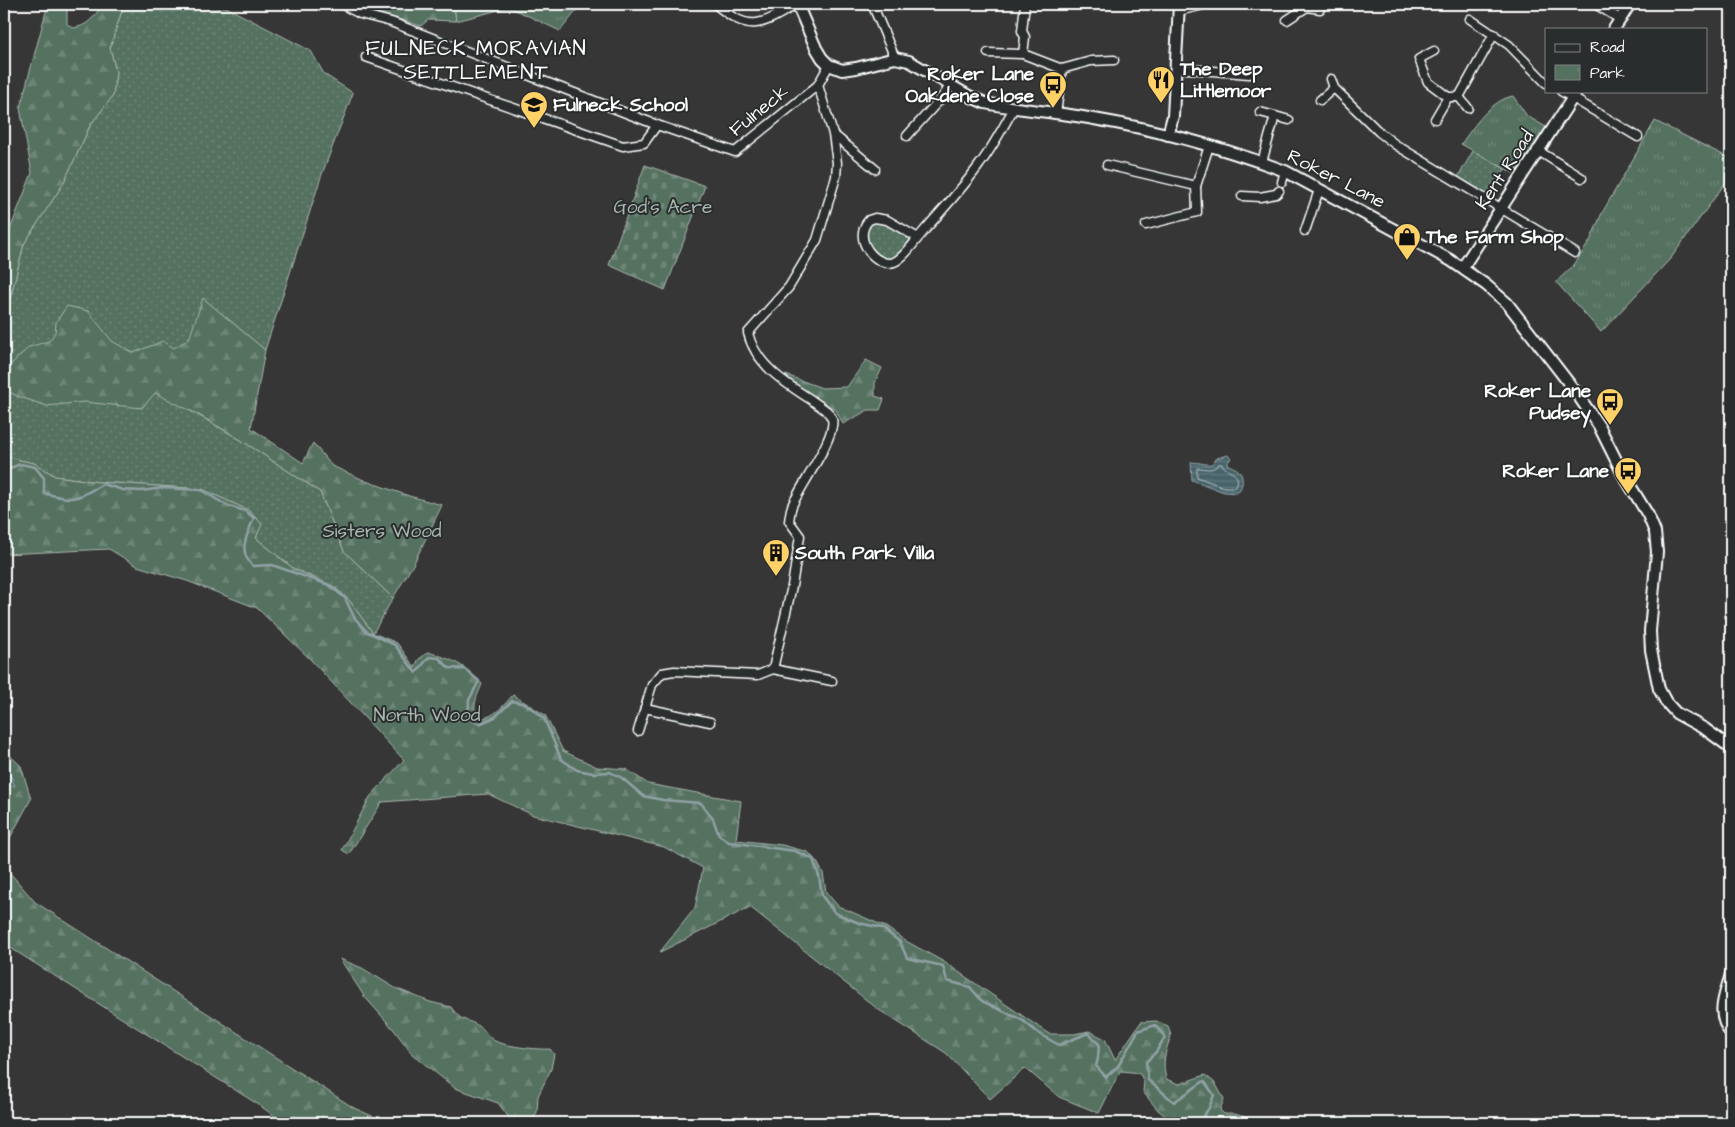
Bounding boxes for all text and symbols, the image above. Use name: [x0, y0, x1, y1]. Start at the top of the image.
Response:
legend: [1545, 28, 1708, 92]
district label: FULNECK MORAVIAN SETTLEMENT: [365, 34, 587, 87]
text: Road: [1590, 37, 1625, 58]
place label: The Deep Littlemoor: [1179, 56, 1272, 105]
place label: Roker Lane Oakdene Close: [906, 61, 1035, 110]
text: Park: [1590, 63, 1625, 84]
restaurant icon: The Deep Littlemoor: [1146, 65, 1176, 104]
bus stop icon: Roker Lane Oakdene Close: [1038, 70, 1068, 109]
street label: Fulneck: [724, 79, 795, 143]
school or university icon: Fulneck School: [519, 90, 549, 129]
place label: Fulneck School: [553, 92, 688, 119]
street label: Kent Road: [1469, 125, 1541, 215]
street label: Roker Lane: [1282, 143, 1390, 215]
park label: God's Acre: [614, 194, 712, 221]
shop icon: The Farm Shop: [1392, 222, 1422, 261]
place label: The Farm Shop: [1425, 224, 1564, 251]
place label: Roker Lane Pudsey: [1484, 378, 1592, 428]
bus stop icon: Roker Lane Pudsey: [1595, 387, 1625, 426]
bus stop icon: Roker Lane: [1613, 456, 1643, 495]
place label: Roker Lane: [1502, 458, 1610, 485]
park label: Sisters Wood: [322, 518, 442, 545]
building icon: South Park Villa: [761, 538, 791, 577]
place label: South Park Villa: [794, 540, 935, 567]
park label: North Wood: [374, 702, 481, 729]

